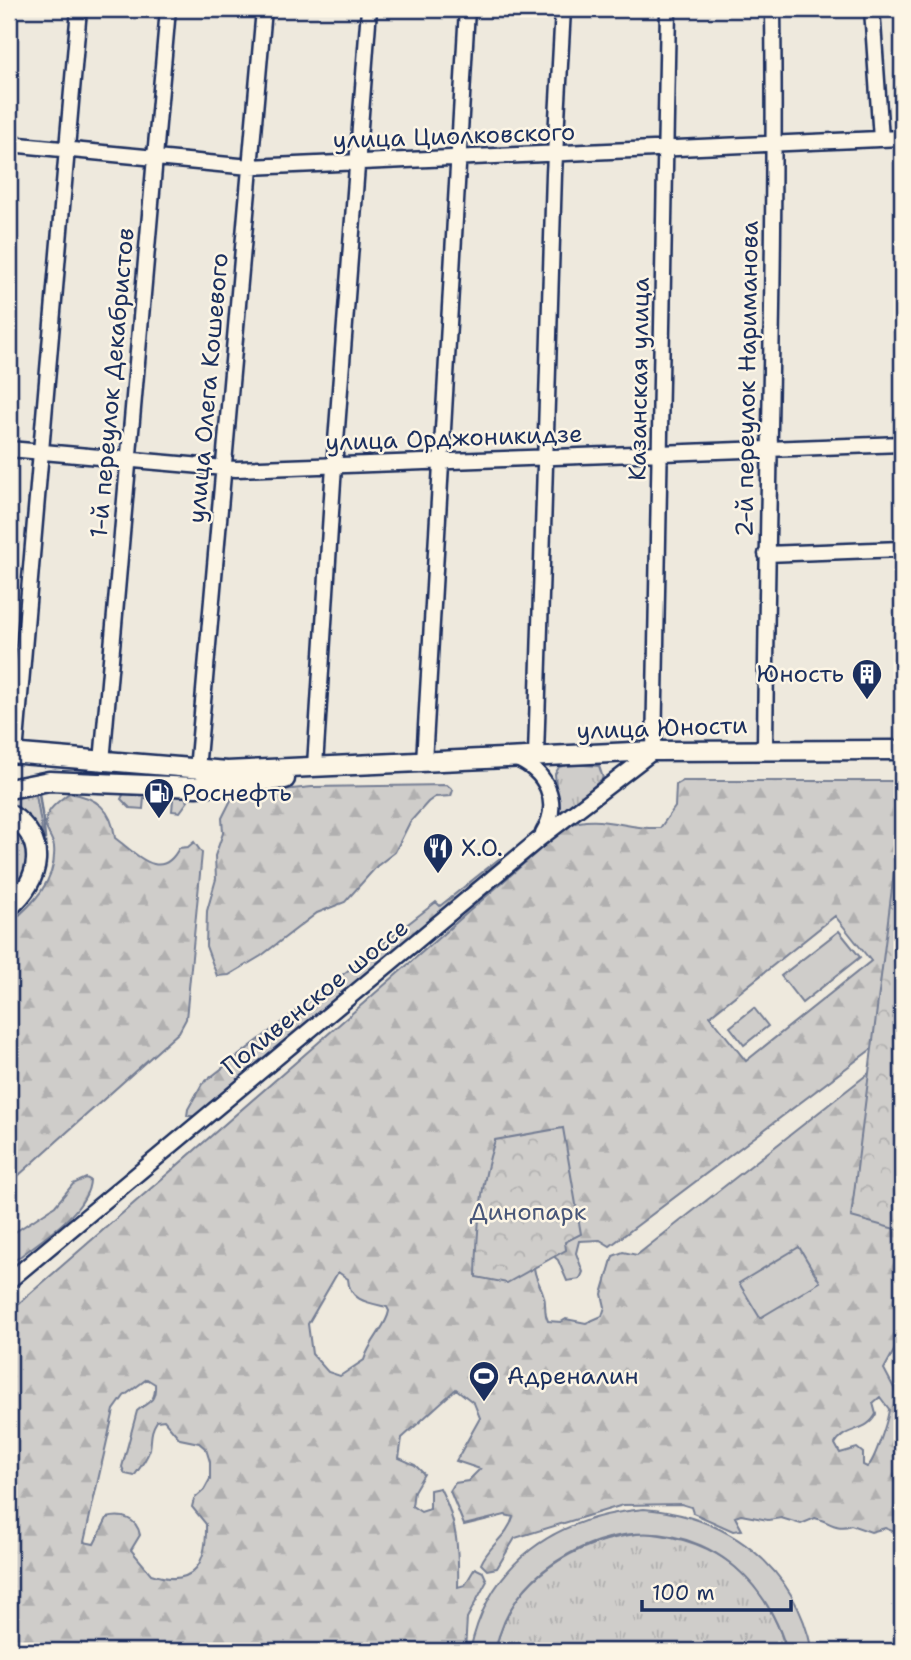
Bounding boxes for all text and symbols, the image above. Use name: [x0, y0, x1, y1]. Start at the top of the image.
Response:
street label: улица Циолковского: [332, 116, 576, 156]
street label: 2-й переулок Нариманова: [728, 220, 766, 537]
street label: 1-й переулок Декабристов: [82, 226, 142, 540]
street label: улица Олега Кошевого: [180, 251, 236, 525]
street label: Казанская улица: [621, 277, 657, 481]
street label: улица Орджоникидзе: [325, 418, 583, 458]
building icon: Юность: [850, 657, 884, 701]
place label: Юность: [757, 658, 844, 690]
street label: улица Юности: [576, 709, 748, 747]
fuel station icon: Роснефть: [142, 776, 176, 820]
place label: Роснефть: [182, 777, 292, 809]
restaurant icon: Х.О.: [421, 831, 455, 875]
place label: Х.О.: [461, 832, 503, 864]
street label: Поливенское шоссе: [215, 912, 415, 1082]
park label: Динопарк: [470, 1196, 587, 1228]
sports icon: Адреналин: [467, 1359, 501, 1403]
place label: Адреналин: [507, 1360, 639, 1392]
scale bar: [642, 1569, 790, 1613]
text: 100 m: [652, 1579, 715, 1607]

